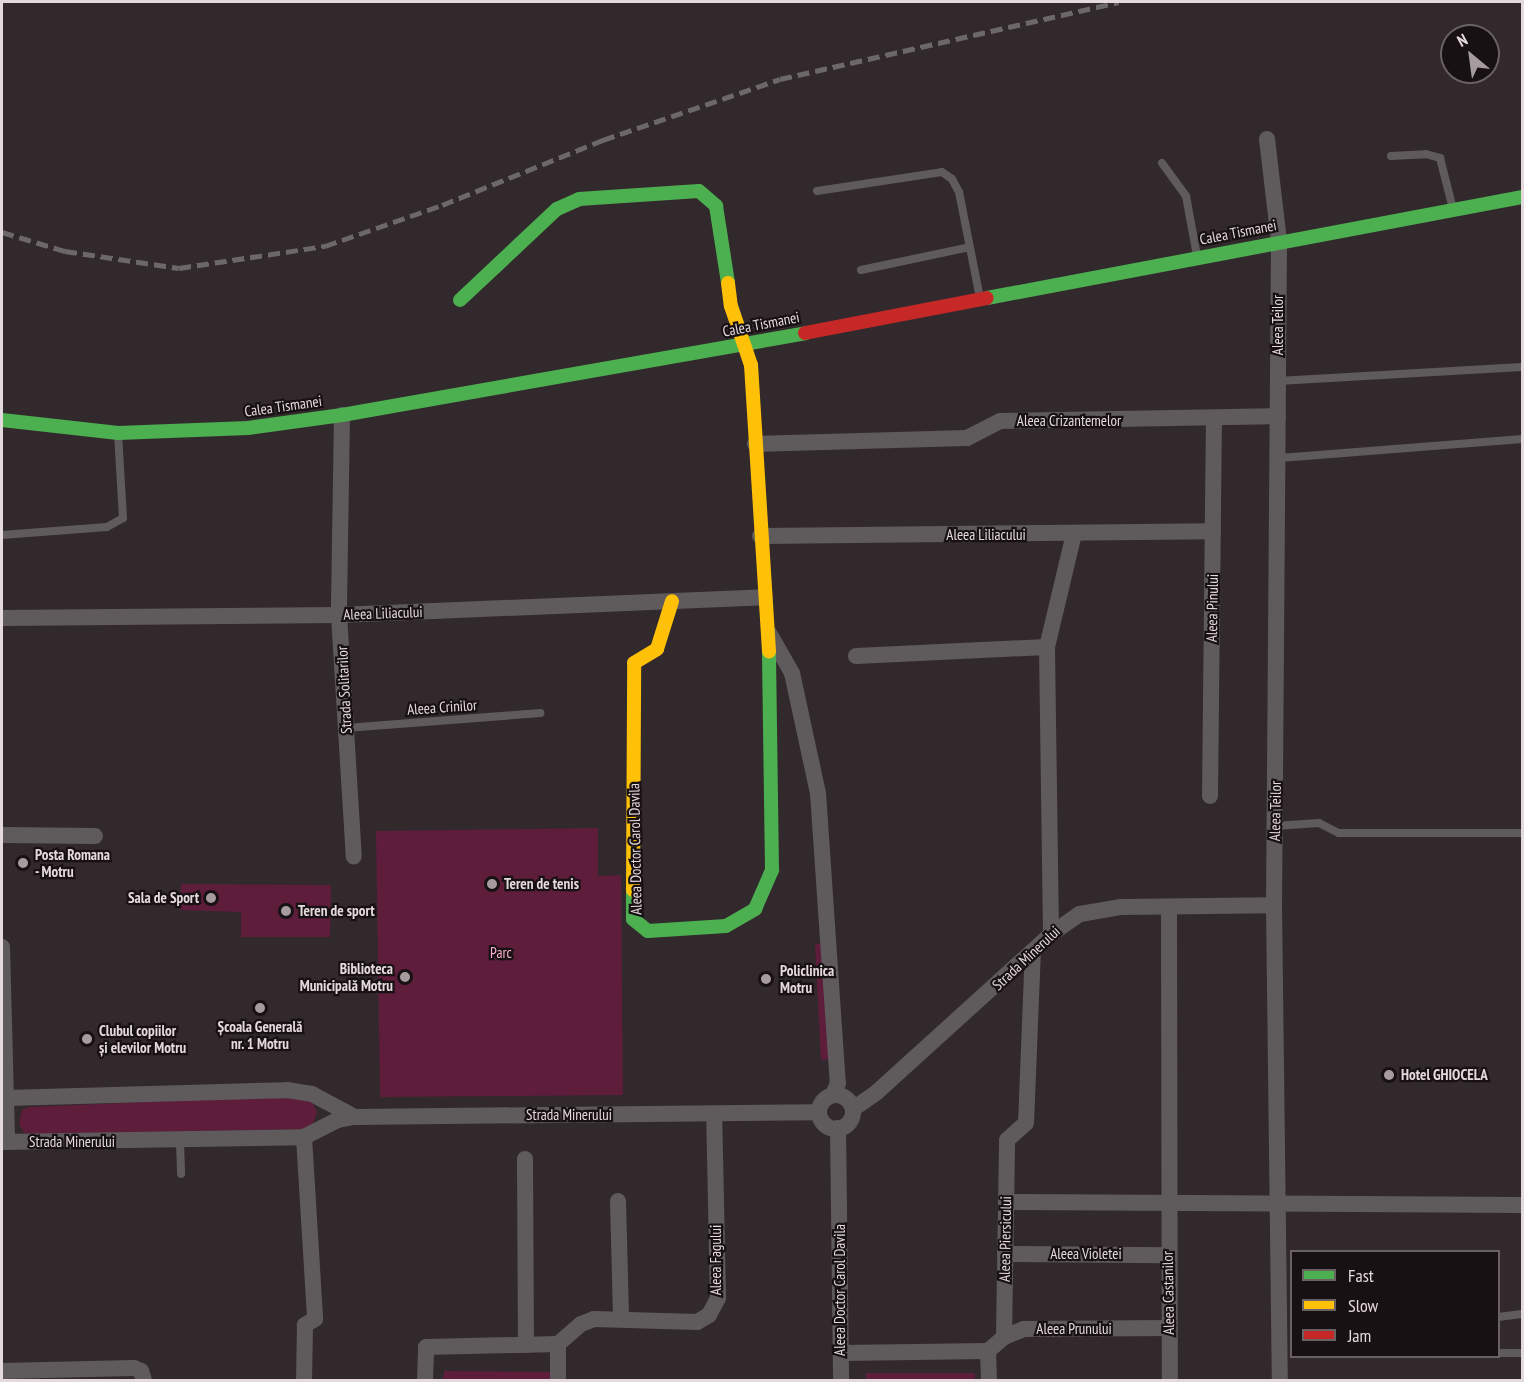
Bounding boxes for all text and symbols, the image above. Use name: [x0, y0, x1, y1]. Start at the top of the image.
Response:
north arrow: [1440, 24, 1500, 84]
text: N: [1454, 29, 1471, 51]
street label: Calea Tismanei: [1198, 216, 1278, 248]
street label: Aleea Teilor: [1269, 295, 1287, 355]
street label: Calea Tismanei: [721, 308, 801, 340]
street label: Calea Tismanei: [243, 392, 323, 420]
street label: Aleea Crizantemelor: [1017, 412, 1121, 430]
street label: Aleea Liliacului: [946, 526, 1026, 544]
street label: Aleea Pinului: [1202, 574, 1222, 642]
street label: Aleea Liliacului: [343, 603, 423, 623]
street label: Strada Solitarilor: [333, 646, 355, 734]
street label: Aleea Crinilor: [406, 696, 478, 718]
street label: Aleea Teilor: [1265, 780, 1285, 842]
street label: Aleea Doctor Carol Davila: [625, 783, 645, 915]
place label: Posta Romana - Motru: [35, 845, 110, 880]
marker: Posta Romana - Motru: [16, 856, 30, 870]
place label: Teren de tenis: [504, 875, 579, 893]
marker: Teren de tenis: [485, 877, 499, 891]
place label: Sala de Sport: [128, 889, 199, 907]
marker: Sala de Sport: [204, 891, 218, 905]
place label: Teren de sport: [298, 902, 375, 920]
marker: Teren de sport: [279, 904, 293, 918]
street label: Strada Minerului: [988, 922, 1064, 994]
park label: Parc: [490, 944, 512, 962]
place label: Biblioteca Municipală Motru: [300, 959, 393, 994]
place label: Policlinica Motru: [780, 961, 834, 996]
marker: Biblioteca Municipală Motru: [398, 970, 412, 984]
marker: Policlinica Motru: [757, 970, 775, 988]
marker: Școala Generală nr. 1 Motru: [253, 1001, 267, 1015]
place label: Școala Generală nr. 1 Motru: [218, 1017, 302, 1052]
place label: Clubul copiilor și elevilor Motru: [99, 1021, 186, 1056]
marker: Clubul copiilor și elevilor Motru: [80, 1032, 94, 1046]
place label: Hotel GHIOCELA: [1401, 1066, 1488, 1084]
marker: Hotel GHIOCELA: [1382, 1068, 1396, 1082]
street label: Strada Minerului: [526, 1106, 612, 1124]
street label: Strada Minerului: [29, 1133, 115, 1151]
street label: Aleea Piersicului: [995, 1196, 1015, 1282]
street label: Aleea Doctor Carol Davila: [831, 1224, 849, 1356]
street label: Aleea Fagului: [707, 1225, 725, 1295]
street label: Aleea Violetei: [1050, 1245, 1122, 1263]
legend: [1290, 1250, 1500, 1358]
street label: Aleea Castanilor: [1158, 1251, 1178, 1335]
text: Fast: [1348, 1264, 1374, 1287]
text: Slow: [1348, 1294, 1378, 1317]
street label: Aleea Prunului: [1036, 1320, 1112, 1338]
text: Jam: [1348, 1324, 1371, 1347]

